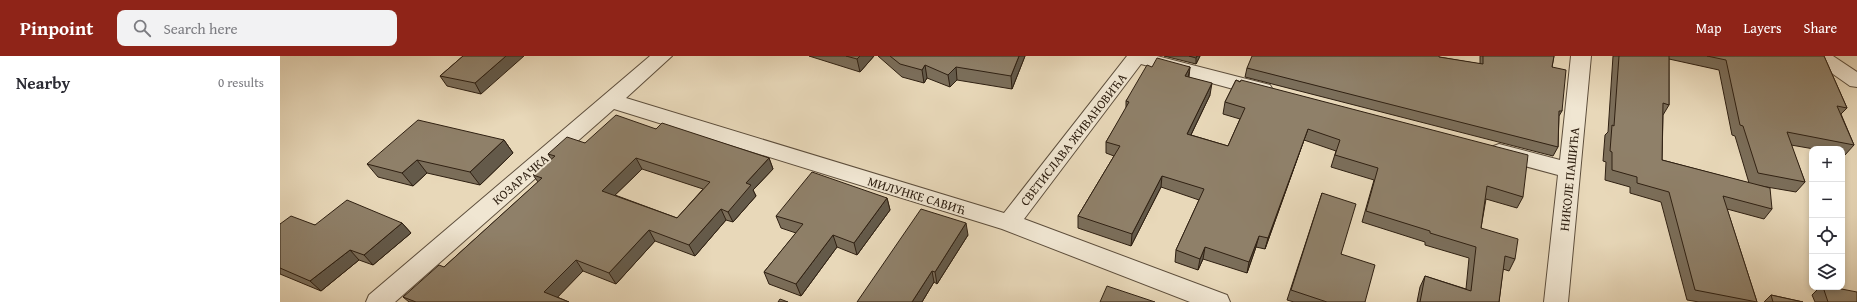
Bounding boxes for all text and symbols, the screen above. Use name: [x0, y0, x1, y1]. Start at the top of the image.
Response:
search box: [117, 10, 397, 46]
text: Pinpoint: [20, 14, 93, 42]
icon: search: [131, 17, 153, 39]
text: Search here: [163, 18, 237, 39]
text: Map: [1696, 18, 1722, 38]
text: Layers: [1744, 18, 1782, 38]
text: Share: [1804, 18, 1837, 38]
street label: СВЕТИСЛАВА ЖИВАНОВИЋА: [1015, 69, 1131, 210]
text: Nearby: [16, 70, 70, 95]
text: 0 results: [218, 73, 264, 92]
street label: НИКОЛЕ ПАШИЋА: [1555, 126, 1584, 232]
map controls: [1809, 146, 1845, 290]
button: +: [1809, 146, 1845, 182]
street label: КОЗАРАЧКА: [488, 149, 553, 209]
street label: МИЛУНКЕ САВИЋ: [865, 172, 969, 220]
button: −: [1809, 182, 1845, 218]
button: locate: [1809, 218, 1845, 254]
button: layers: [1809, 254, 1845, 290]

